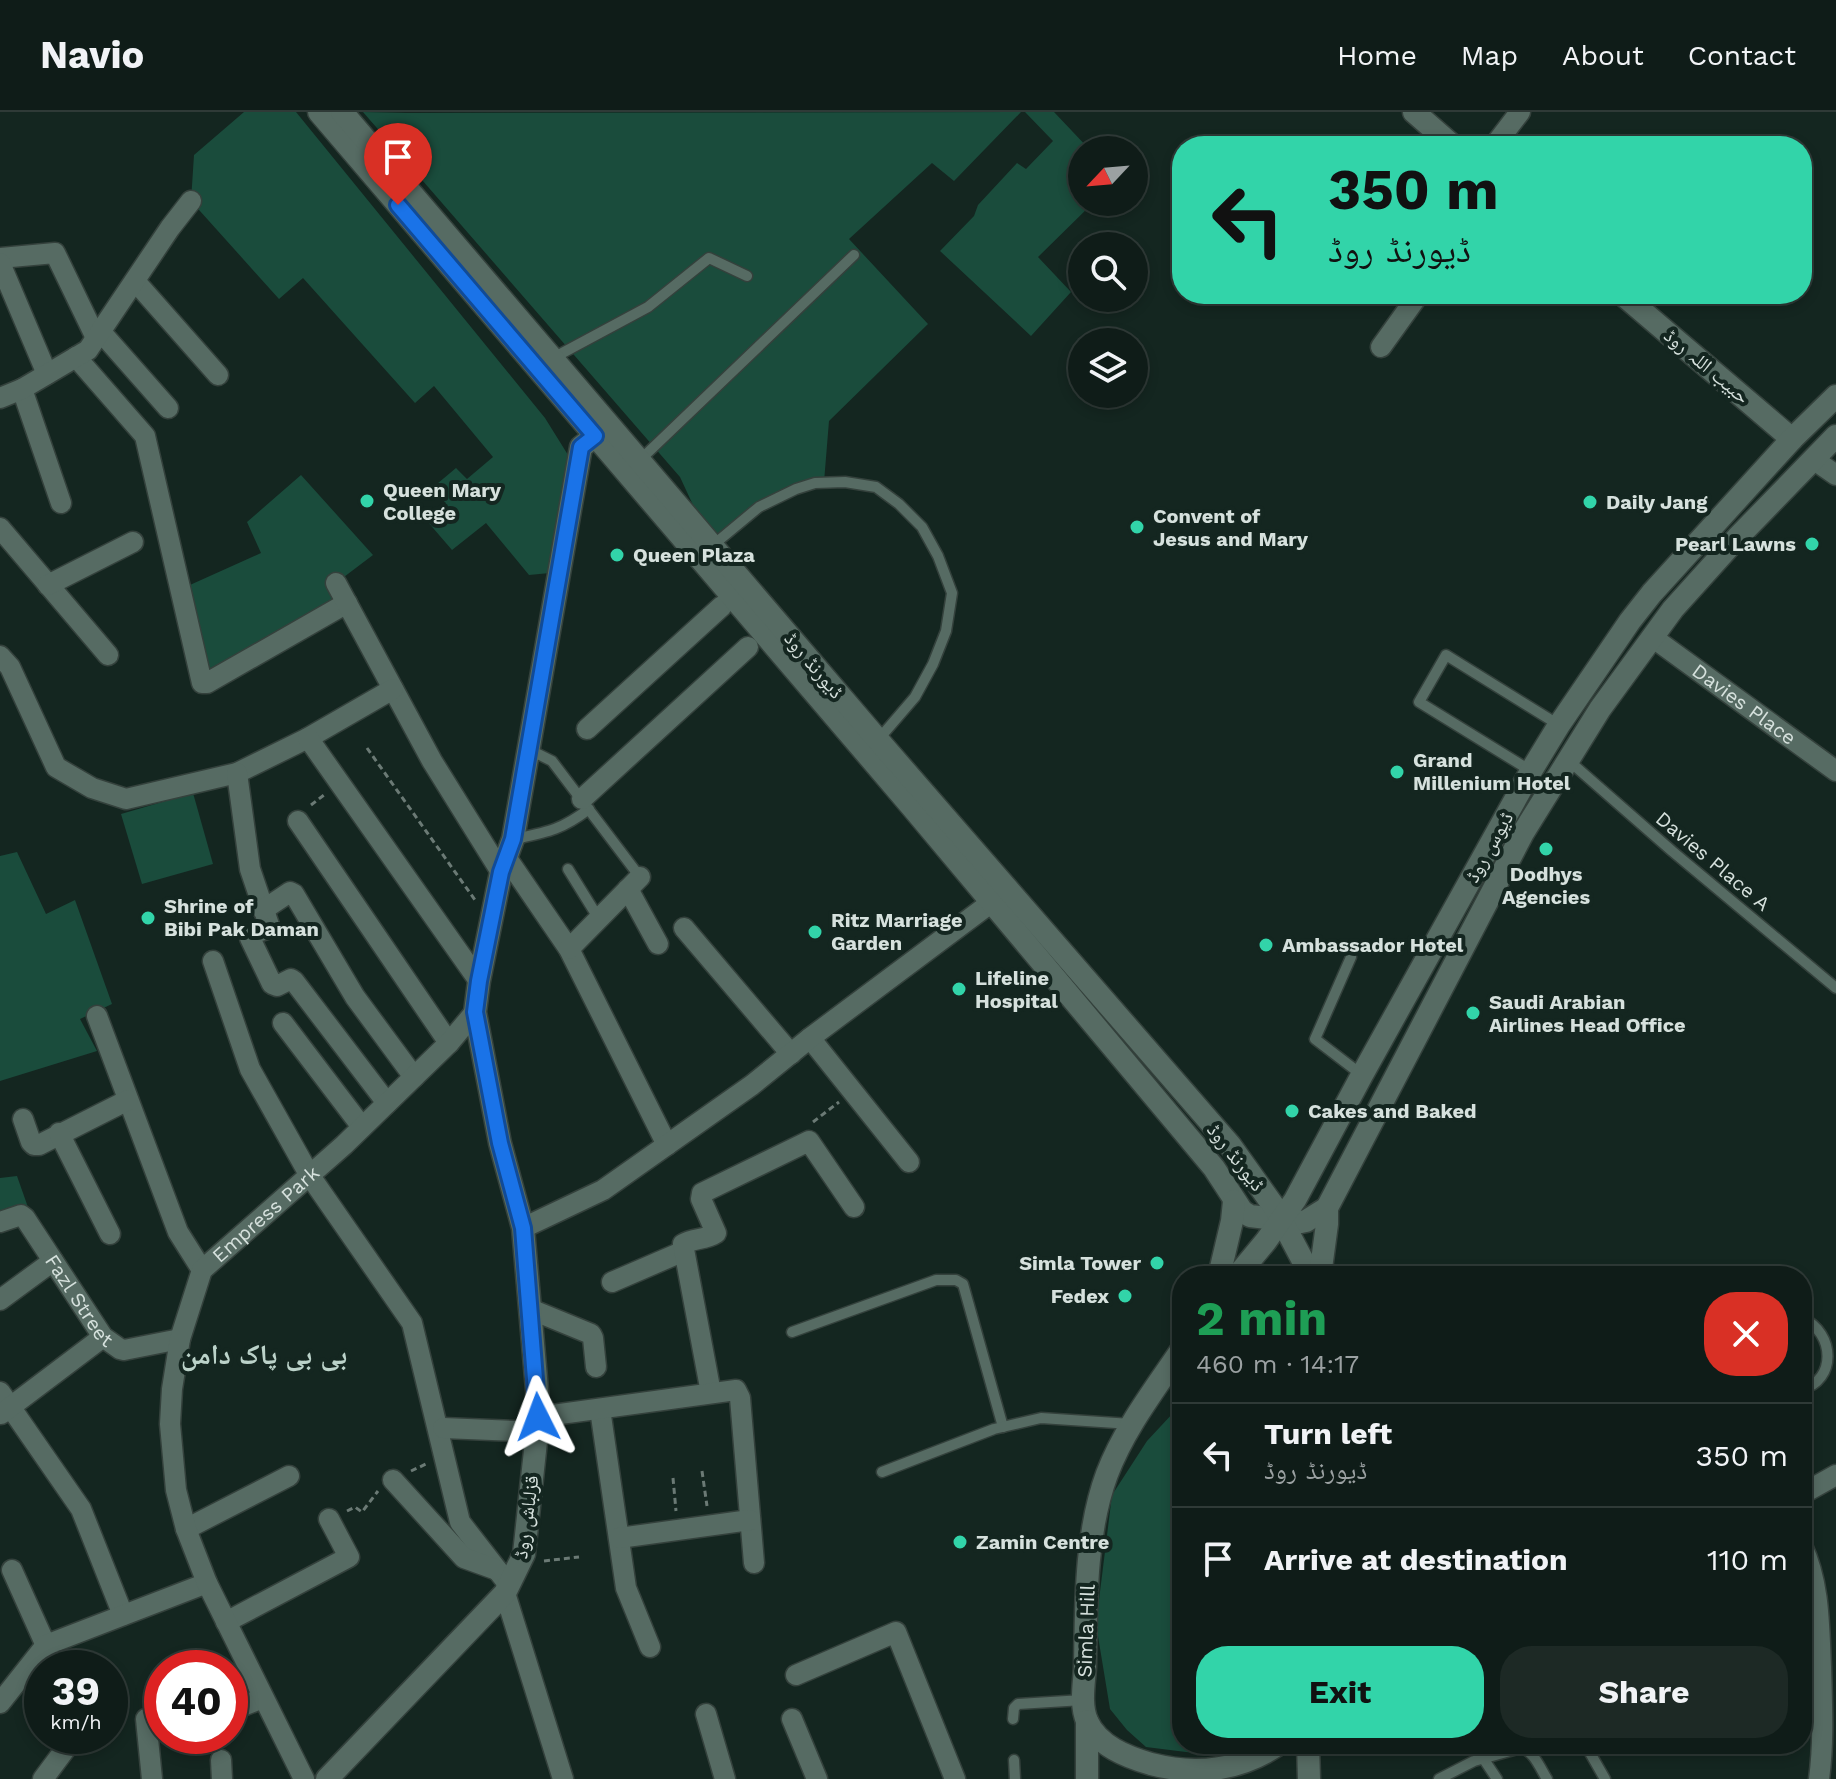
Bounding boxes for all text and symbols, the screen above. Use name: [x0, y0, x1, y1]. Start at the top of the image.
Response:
text: Navio: [40, 33, 144, 77]
text: Home: [1337, 39, 1417, 72]
text: Map: [1461, 39, 1518, 72]
text: About: [1562, 39, 1644, 72]
text: Contact: [1688, 39, 1796, 72]
pin: [364, 123, 432, 205]
icon: arrive: [376, 135, 420, 179]
north arrow: [1068, 136, 1148, 216]
map controls: [1068, 136, 1148, 408]
text: 350 m: [1328, 157, 1499, 223]
icon: left: [1196, 168, 1300, 272]
text: ڈیورنڈ روڈ: [1328, 229, 1471, 271]
button: search: [1068, 232, 1148, 312]
street label: حبیب اللہ روڈ: [1659, 323, 1755, 409]
button: layers: [1068, 328, 1148, 408]
place label: Queen Mary College: [383, 478, 502, 525]
place label: Daily Jang: [1606, 490, 1708, 514]
marker: Queen Mary College: [358, 492, 376, 510]
marker: Daily Jang: [1581, 493, 1599, 511]
place label: Convent of Jesus and Mary: [1153, 504, 1309, 551]
marker: Convent of Jesus and Mary: [1128, 518, 1146, 536]
place label: Pearl Lawns: [1675, 532, 1796, 556]
marker: Pearl Lawns: [1803, 535, 1821, 553]
place label: Queen Plaza: [633, 543, 755, 567]
marker: Queen Plaza: [608, 546, 626, 564]
street label: ڈیورنڈ روڈ: [779, 627, 849, 703]
street label: Davies Place: [1688, 658, 1801, 750]
place label: Grand Millenium Hotel: [1413, 748, 1571, 795]
marker: Grand Millenium Hotel: [1388, 763, 1406, 781]
street label: Davies Place A: [1651, 806, 1775, 916]
street label: ڈیوس روڈ: [1460, 808, 1518, 886]
marker: Dodhys Agencies: [1537, 840, 1555, 858]
place label: Dodhys Agencies: [1502, 862, 1590, 909]
place label: Shrine of Bibi Pak Daman: [164, 894, 319, 941]
place label: Ritz Marriage Garden: [831, 908, 963, 955]
marker: Shrine of Bibi Pak Daman: [139, 909, 157, 927]
marker: Ritz Marriage Garden: [806, 923, 824, 941]
place label: Ambassador Hotel: [1282, 933, 1464, 957]
marker: Ambassador Hotel: [1257, 936, 1275, 954]
place label: Lifeline Hospital: [975, 966, 1058, 1013]
marker: Lifeline Hospital: [950, 980, 968, 998]
place label: Saudi Arabian Airlines Head Office: [1489, 990, 1686, 1037]
marker: Saudi Arabian Airlines Head Office: [1464, 1004, 1482, 1022]
place label: Cakes and Baked: [1308, 1099, 1477, 1123]
marker: Cakes and Baked: [1283, 1102, 1301, 1120]
street label: ڈیورنڈ روڈ: [1202, 1118, 1270, 1196]
street label: Empress Park: [207, 1161, 324, 1268]
street label: Fazl Street: [40, 1250, 118, 1353]
place label: Simla Tower: [1019, 1251, 1141, 1275]
marker: Simla Tower: [1148, 1254, 1166, 1272]
place label: Fedex: [1051, 1284, 1109, 1308]
marker: Fedex: [1116, 1287, 1134, 1305]
text: 2 min: [1196, 1290, 1327, 1347]
button: close: [1704, 1292, 1788, 1376]
district label: بی بی پاک دامن: [181, 1338, 347, 1372]
text: 460 m · 14:17: [1196, 1349, 1359, 1379]
position arrow: [496, 1375, 580, 1459]
text: Turn left: [1264, 1416, 1392, 1451]
icon: left: [1196, 1433, 1240, 1477]
text: 350 m: [1696, 1438, 1788, 1473]
text: ڈیورنڈ روڈ: [1264, 1455, 1367, 1485]
street label: قزلباش روڈ: [508, 1474, 544, 1560]
place label: Zamin Centre: [976, 1530, 1109, 1554]
marker: Zamin Centre: [951, 1533, 969, 1551]
icon: arrive: [1196, 1537, 1240, 1581]
text: Arrive at destination: [1264, 1542, 1568, 1577]
text: 110 m: [1707, 1542, 1788, 1577]
street label: Simla Hill: [1072, 1584, 1100, 1678]
button: Exit: [1196, 1646, 1484, 1738]
button: Share: [1500, 1646, 1788, 1738]
speed limit sign: 40: [144, 1650, 248, 1754]
text: 39: [52, 1668, 100, 1715]
text: km/h: [50, 1710, 102, 1734]

